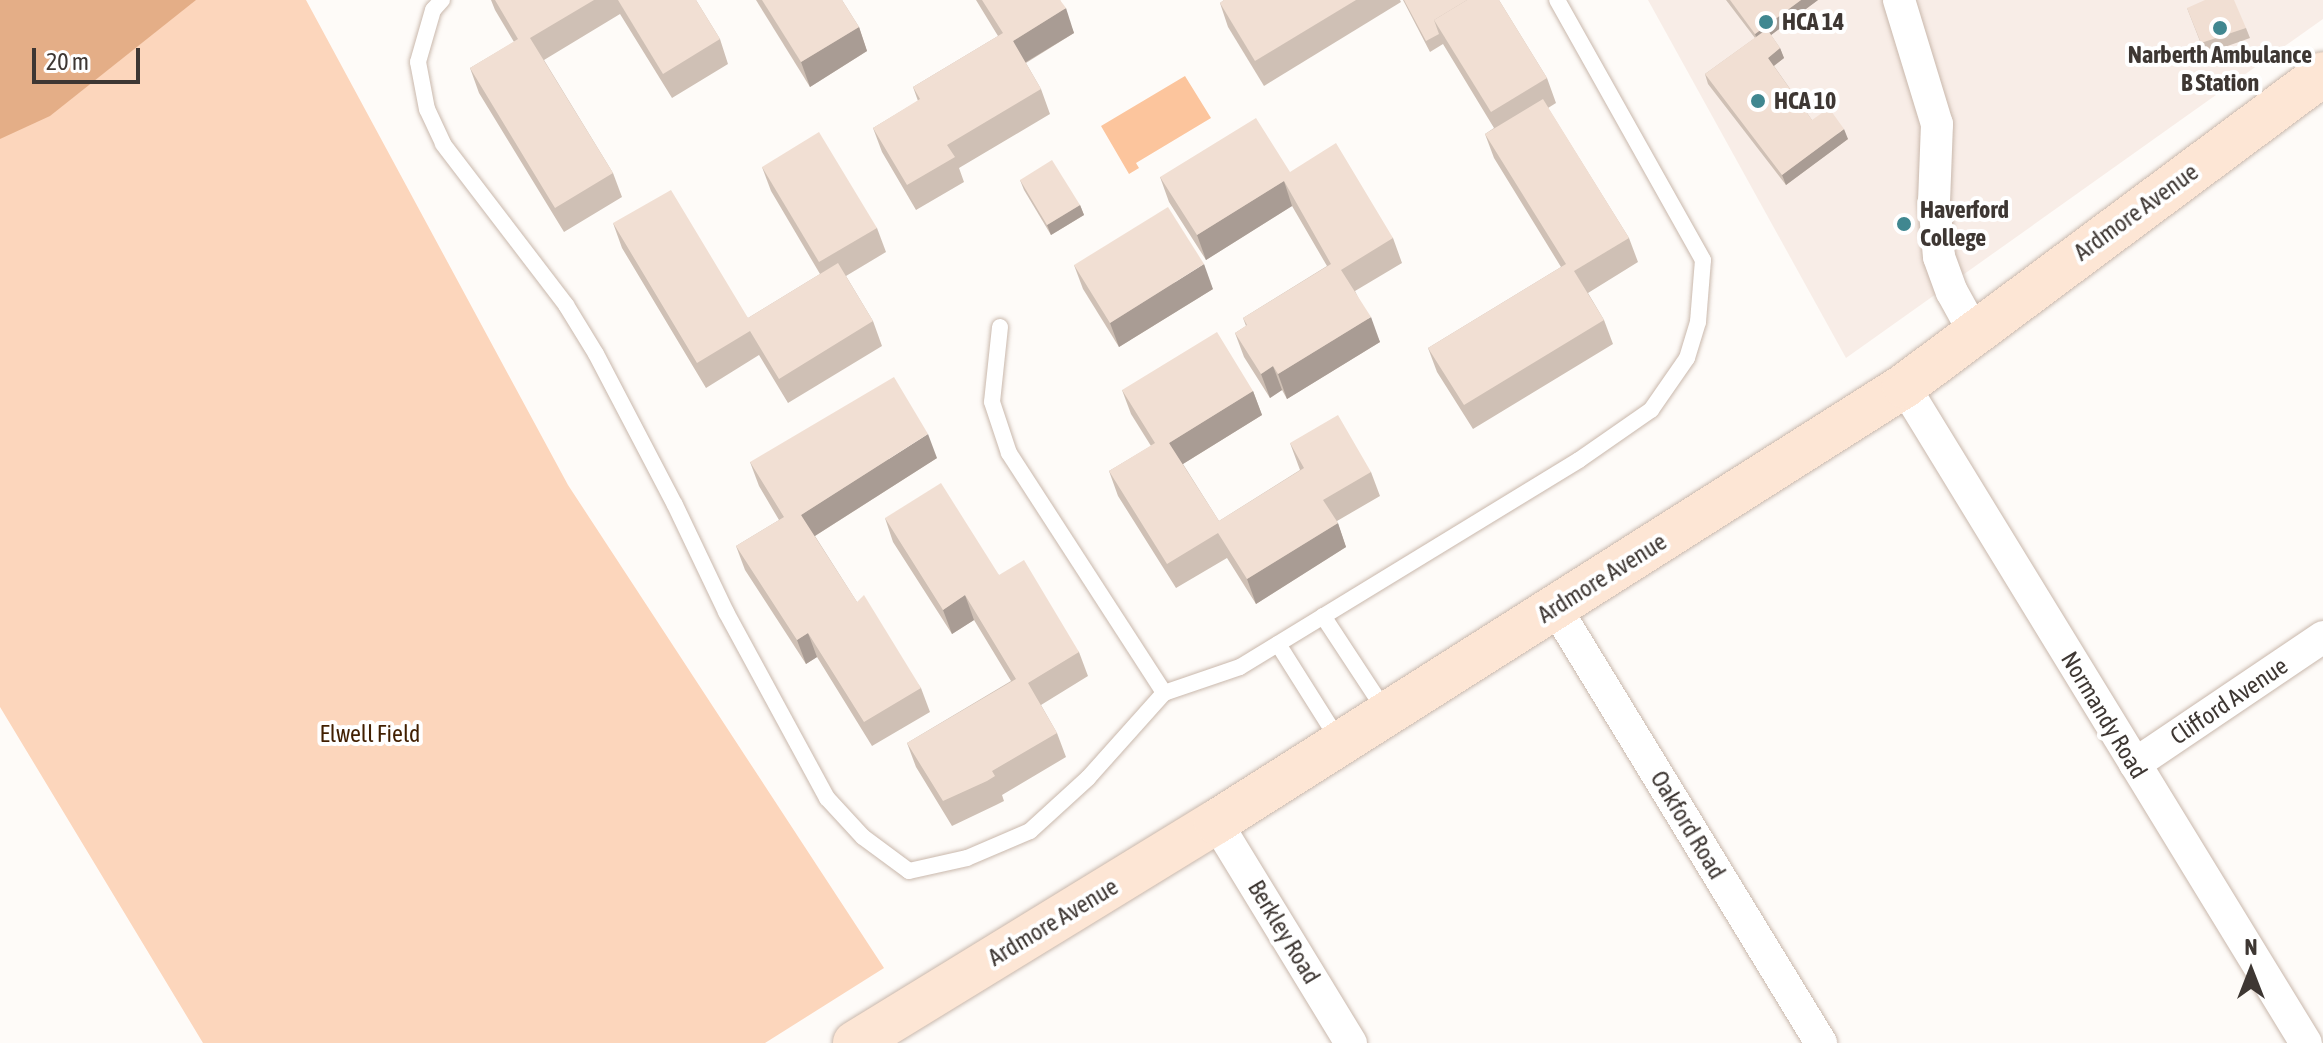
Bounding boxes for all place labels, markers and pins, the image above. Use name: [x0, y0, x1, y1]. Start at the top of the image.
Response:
place label: HCA 14: [1782, 8, 1844, 36]
marker: HCA 14: [1757, 13, 1775, 31]
marker: Narberth Ambulance B Station: [2211, 19, 2229, 37]
place label: Narberth Ambulance B Station: [2128, 41, 2312, 97]
place label: HCA 10: [1774, 87, 1836, 115]
marker: HCA 10: [1749, 92, 1767, 110]
place label: Haverford College: [1920, 196, 2009, 252]
marker: Haverford College: [1895, 215, 1913, 233]

